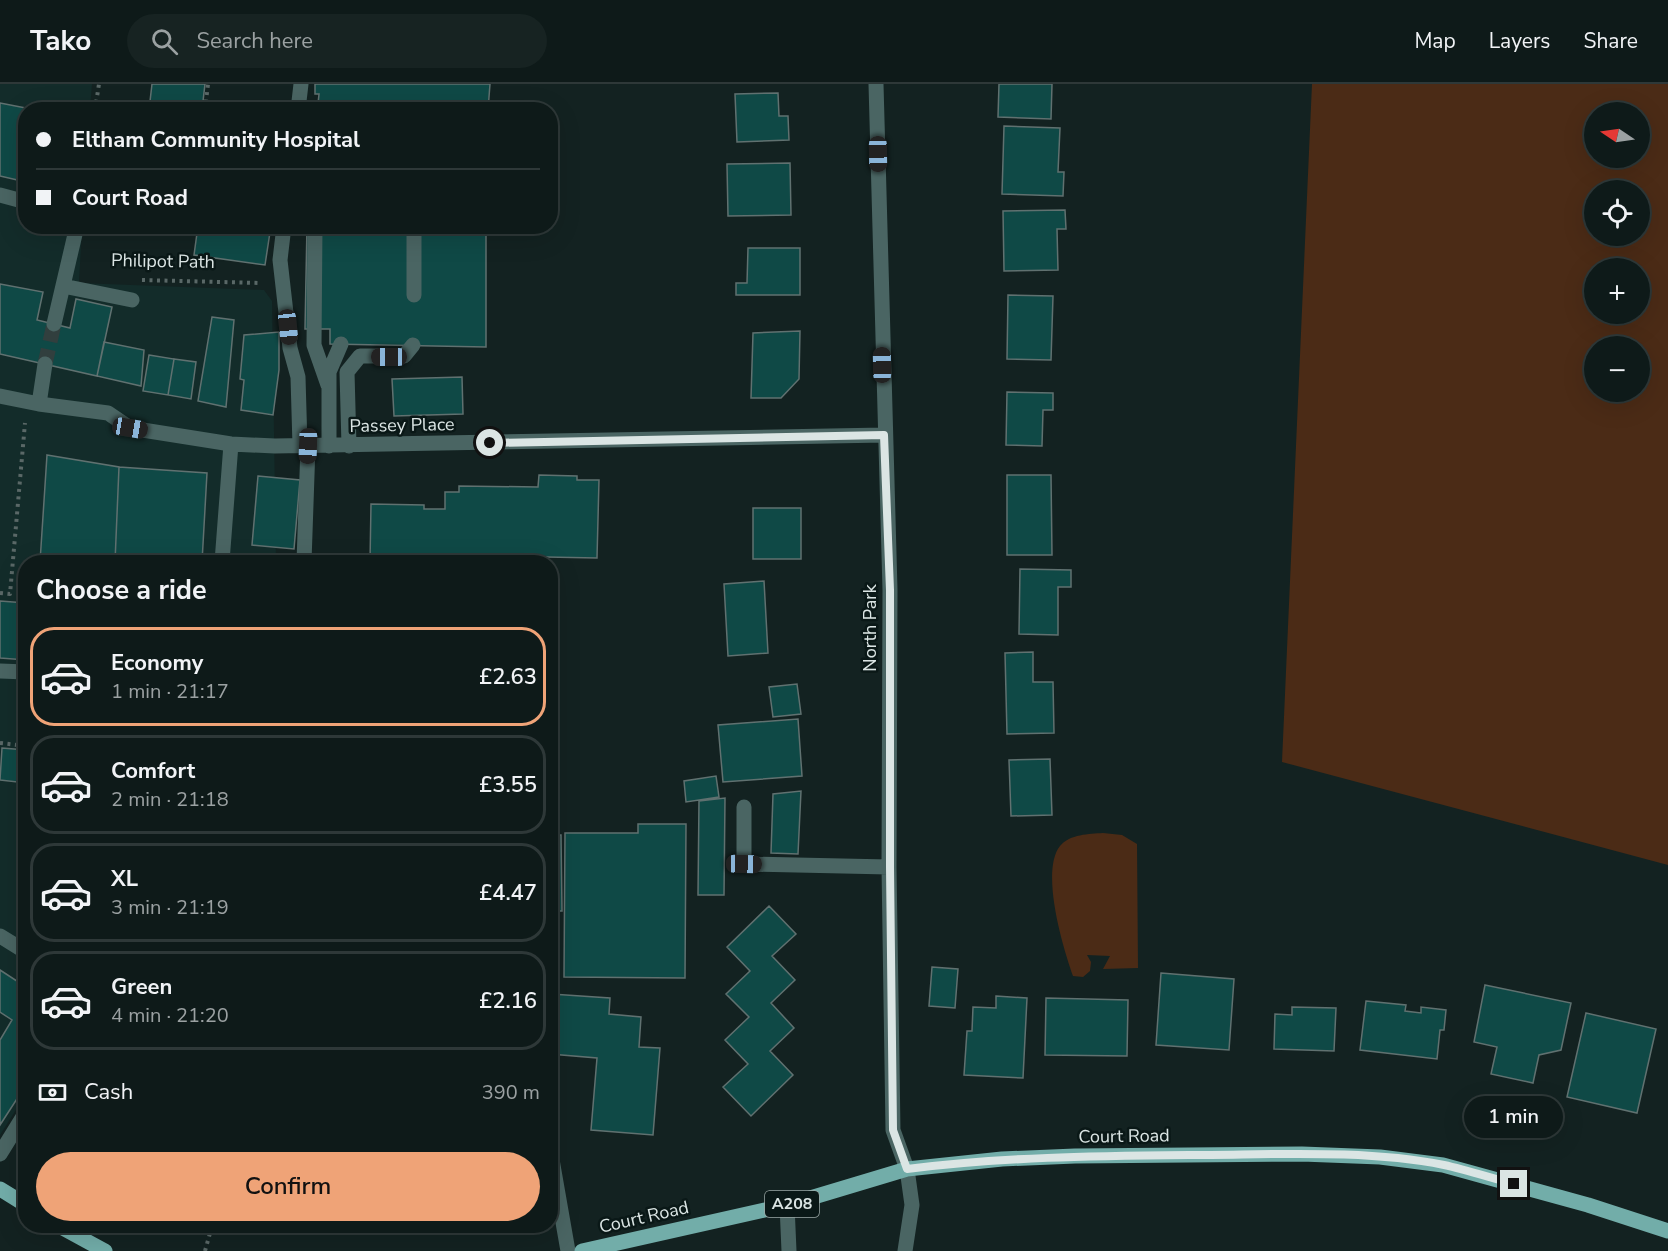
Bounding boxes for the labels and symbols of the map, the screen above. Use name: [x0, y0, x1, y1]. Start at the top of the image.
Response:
north arrow: [1584, 102, 1650, 168]
car: [869, 136, 887, 172]
street label: Philipot Path: [111, 248, 215, 274]
car: [277, 308, 299, 346]
car: [873, 347, 891, 383]
car: [371, 348, 407, 366]
street label: Passey Place: [349, 412, 455, 438]
car: [111, 416, 149, 440]
car: [298, 428, 318, 464]
route start: [476, 429, 503, 456]
street label: North Park: [858, 583, 882, 672]
car: [726, 855, 762, 873]
callout: 1 min: [1464, 1097, 1564, 1139]
street label: Court Road: [1078, 1123, 1170, 1149]
route end: [1500, 1170, 1527, 1197]
road number: A208: [765, 1191, 819, 1217]
street label: Court Road: [597, 1195, 691, 1239]

